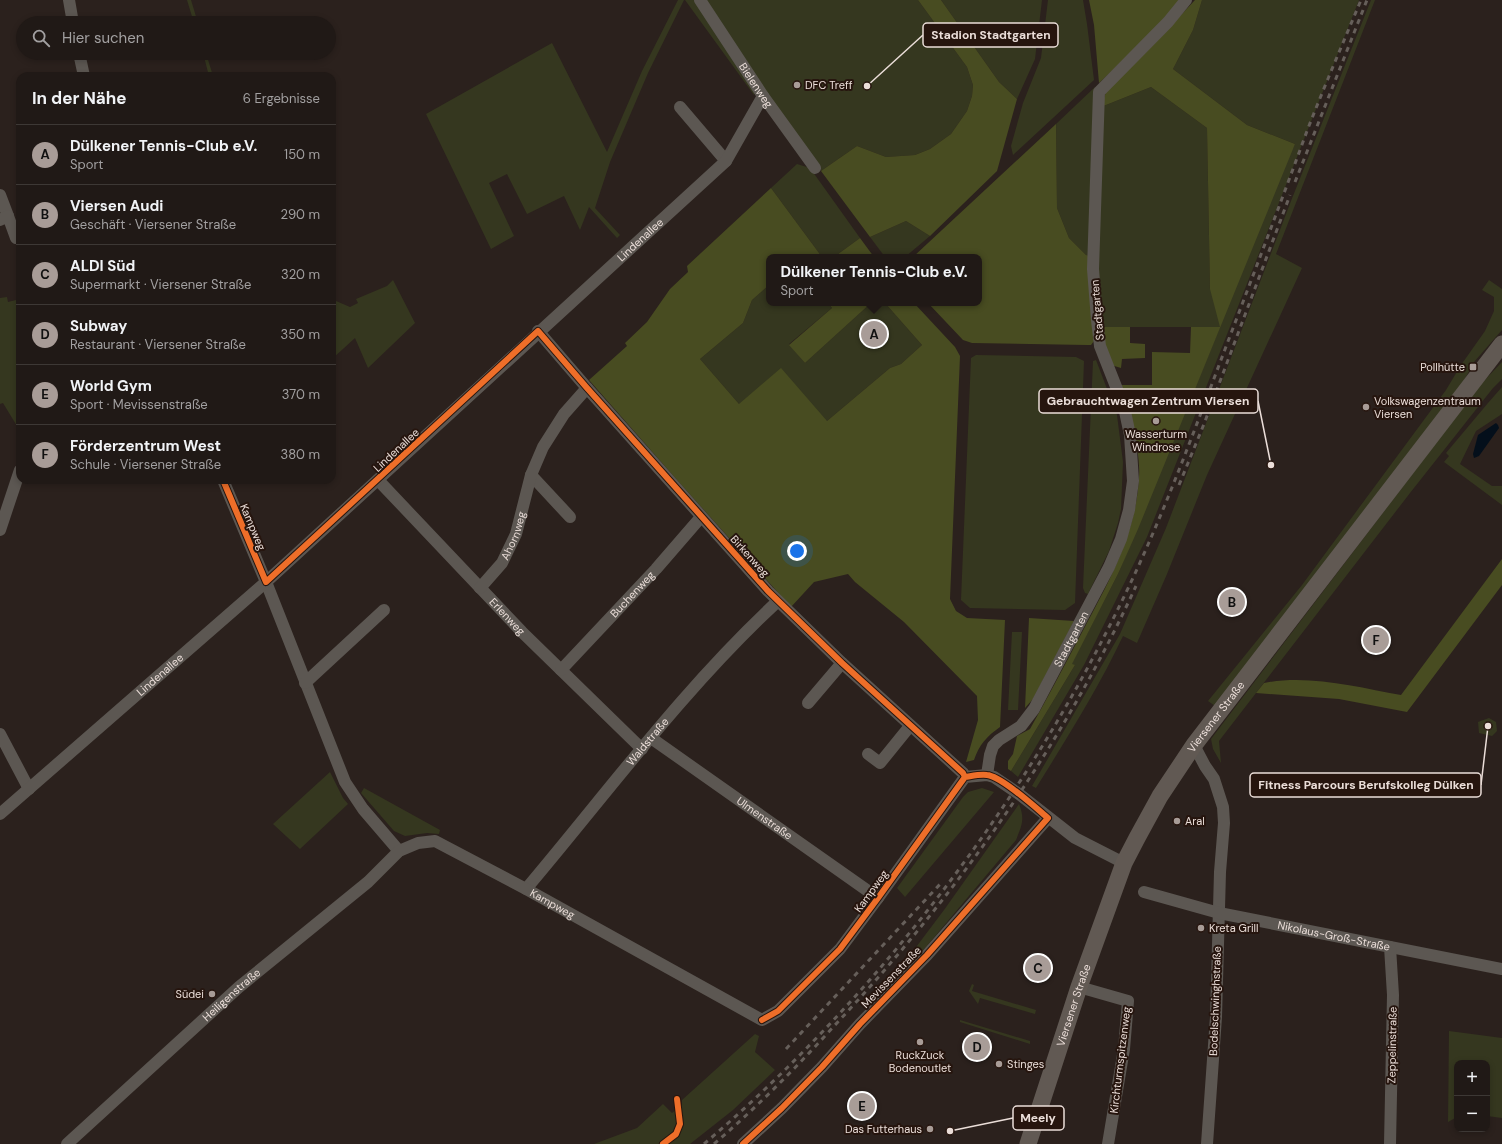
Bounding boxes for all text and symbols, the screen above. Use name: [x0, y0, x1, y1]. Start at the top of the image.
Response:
search box: [16, 16, 336, 60]
callout: Stadion Stadtgarten: [923, 23, 1058, 47]
icon: search: [30, 27, 52, 49]
text: Stadion Stadtgarten: [931, 27, 1051, 43]
text: Hier suchen: [62, 28, 144, 48]
street label: Bielenweg: [736, 60, 776, 110]
place label: DFC Treff: [805, 78, 853, 92]
marker: DFC Treff: [792, 80, 802, 90]
text: In der Nähe: [32, 87, 127, 109]
text: 6 Ergebnisse: [243, 90, 320, 107]
text: Dülkener Tennis-Club e.V.: [70, 136, 257, 156]
text: A: [40, 146, 50, 163]
text: 150 m: [284, 146, 320, 163]
text: Sport: [70, 156, 103, 173]
text: Viersen Audi: [70, 196, 163, 216]
text: B: [41, 206, 49, 223]
text: 290 m: [281, 206, 320, 223]
street label: Lindenallee: [614, 215, 666, 264]
text: Geschäft · Viersener Straße: [70, 216, 236, 233]
popup: [766, 254, 982, 306]
text: ALDI Süd: [70, 256, 135, 276]
text: Dülkener Tennis-Club e.V.: [780, 262, 968, 282]
text: C: [40, 266, 50, 283]
text: 320 m: [281, 266, 320, 283]
text: Supermarkt · Viersener Straße: [70, 276, 251, 293]
street label: Stadtgarten: [1087, 279, 1107, 341]
text: Sport: [780, 282, 814, 299]
text: Subway: [70, 316, 127, 336]
pin: A: [861, 319, 887, 349]
text: D: [40, 326, 50, 343]
text: 350 m: [280, 326, 320, 343]
text: Restaurant · Viersener Straße: [70, 336, 246, 353]
place label: Pollhütte: [1420, 360, 1465, 374]
marker: Pollhütte: [1468, 362, 1478, 372]
text: World Gym: [70, 376, 152, 396]
text: E: [41, 386, 49, 403]
text: 370 m: [282, 386, 320, 403]
callout: Gebrauchtwagen Zentrum Viersen: [1039, 389, 1258, 413]
text: Gebrauchtwagen Zentrum Viersen: [1047, 393, 1249, 409]
place label: Volkswagenzentraum Viersen: [1374, 394, 1481, 421]
text: Sport · Mevissenstraße: [70, 396, 208, 413]
marker: Volkswagenzentraum Viersen: [1361, 402, 1371, 412]
marker: Wasserturm Windrose: [1151, 416, 1161, 426]
street label: Lindenallee: [370, 425, 422, 475]
place label: Wasserturm Windrose: [1125, 427, 1187, 454]
text: Förderzentrum West: [70, 436, 221, 456]
text: F: [41, 446, 49, 463]
text: 380 m: [280, 446, 320, 463]
text: Schule · Viersener Straße: [70, 456, 221, 473]
street label: Kampweg: [237, 502, 269, 552]
street label: Ahornweg: [497, 510, 528, 562]
street label: Birkenweg: [728, 532, 772, 580]
your location: [787, 541, 807, 561]
street label: Buchenweg: [607, 568, 657, 620]
pin: B: [1219, 587, 1245, 617]
street label: Erlenweg: [486, 595, 528, 638]
street label: Stadtgarten: [1051, 609, 1091, 669]
pin: F: [1363, 625, 1389, 655]
street label: Lindenallee: [133, 650, 186, 699]
street label: Viersener Straße: [1184, 678, 1247, 755]
street label: Waldstraße: [623, 715, 672, 768]
callout: Fitness Parcours Berufskolleg Dülken: [1250, 773, 1481, 797]
text: Fitness Parcours Berufskolleg Dülken: [1258, 777, 1474, 793]
street label: Ulmenstraße: [734, 794, 795, 843]
place label: Aral: [1185, 814, 1205, 828]
marker: Aral: [1172, 816, 1182, 826]
street label: Kampweg: [851, 867, 891, 915]
street label: Kampweg: [528, 886, 577, 922]
street label: Nikolaus-Groß-Straße: [1276, 918, 1391, 954]
place label: Kreta Grill: [1209, 921, 1259, 935]
marker: Kreta Grill: [1196, 923, 1206, 933]
street label: Mevissenstraße: [858, 943, 924, 1011]
street label: Bodelschwinghstraße: [1206, 946, 1224, 1056]
pin: C: [1025, 953, 1051, 983]
street label: Viersener Straße: [1053, 962, 1094, 1048]
street label: Heiligenstraße: [199, 965, 263, 1024]
place label: Südei: [176, 987, 204, 1001]
marker: Südei: [207, 989, 217, 999]
street label: Kirchturmspitzenweg: [1106, 1006, 1134, 1114]
street label: Zeppelinstraße: [1384, 1007, 1400, 1083]
pin: D: [964, 1032, 990, 1062]
marker: RuckZuck Bodenoutlet: [915, 1037, 925, 1047]
place label: RuckZuck Bodenoutlet: [889, 1048, 951, 1075]
place label: Stinges: [1007, 1057, 1044, 1071]
marker: Stinges: [994, 1059, 1004, 1069]
map controls: [1454, 1060, 1490, 1132]
button: +: [1454, 1060, 1490, 1096]
pin: E: [849, 1091, 875, 1121]
button: −: [1454, 1096, 1490, 1132]
callout: Meely: [1013, 1106, 1064, 1130]
text: Meely: [1020, 1110, 1057, 1126]
place label: Das Futterhaus: [845, 1122, 922, 1136]
marker: Das Futterhaus: [925, 1124, 935, 1134]

